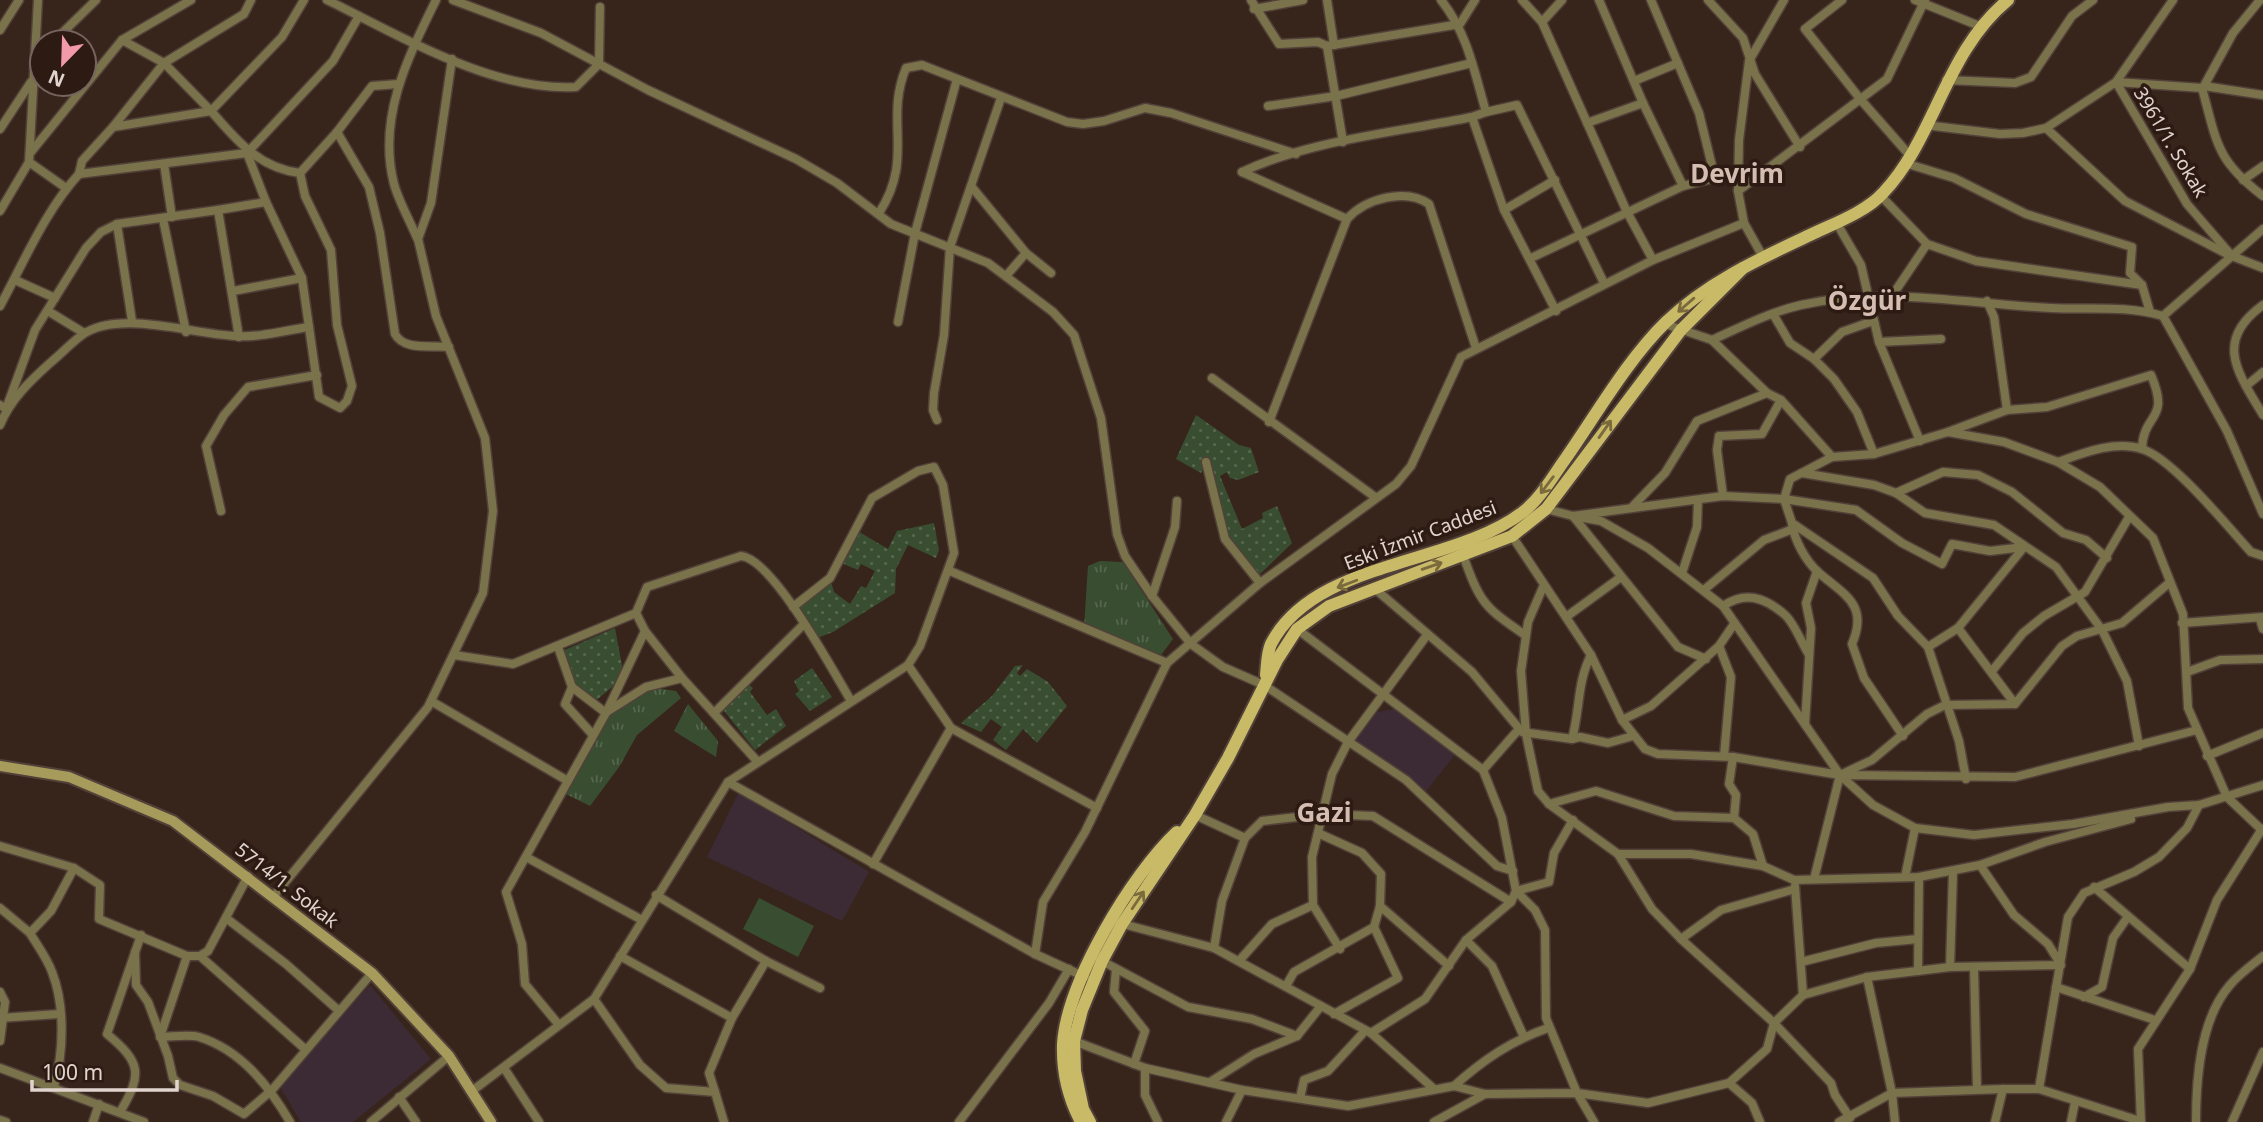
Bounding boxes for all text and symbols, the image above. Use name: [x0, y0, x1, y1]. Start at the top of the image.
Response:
north arrow: [28, 28, 98, 98]
text: N: [44, 64, 69, 94]
street label: 3961/1. Sokak: [2128, 82, 2214, 202]
district label: Devrim: [1690, 155, 1784, 191]
district label: Özgür: [1828, 282, 1907, 318]
one-way arrow: [1677, 297, 1695, 313]
one-way arrow: [1598, 420, 1612, 439]
one-way arrow: [1540, 475, 1555, 494]
street label: Eski İzmir Caddesi: [1340, 494, 1500, 576]
one-way arrow: [1421, 559, 1443, 571]
one-way arrow: [1336, 578, 1358, 591]
district label: Gazi: [1297, 794, 1352, 830]
street label: 5714/1. Sokak: [230, 836, 344, 934]
one-way arrow: [1131, 891, 1145, 910]
scale bar: [32, 1048, 177, 1092]
text: 100 m: [42, 1058, 103, 1086]

